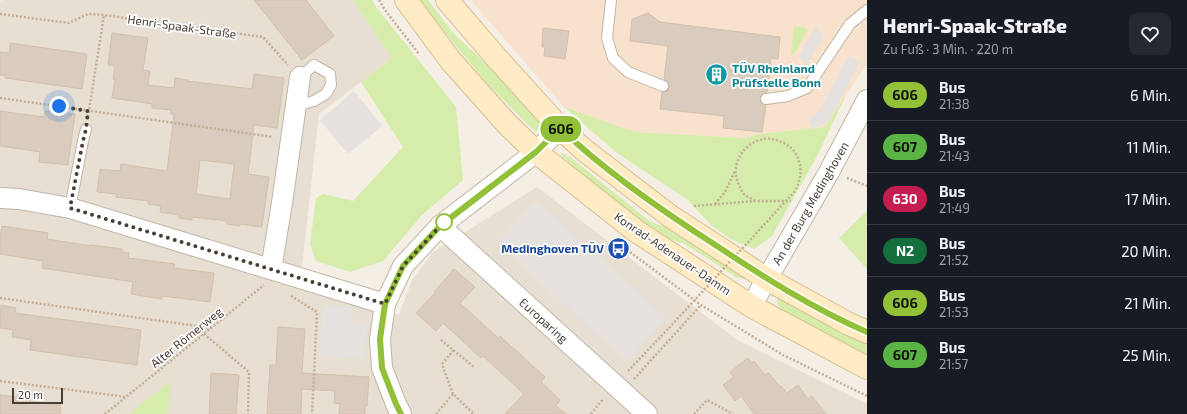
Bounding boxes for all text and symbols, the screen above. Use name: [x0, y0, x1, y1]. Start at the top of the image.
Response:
street label: Henri-Spaak-Straße: [127, 11, 237, 41]
button: heart: [1129, 13, 1171, 55]
text: Henri-Spaak-Straße: [883, 14, 1067, 37]
text: Zu Fuß · 3 Min. · 220 m: [883, 41, 1013, 57]
place label: TÜV Rheinland Prüfstelle Bonn: [732, 61, 821, 89]
building icon: TÜV Rheinland Prüfstelle Bonn: [704, 62, 730, 88]
text: Bus: [939, 78, 965, 96]
text: 606: [892, 86, 918, 103]
text: 6 Min.: [1130, 86, 1171, 104]
your location: [49, 96, 69, 116]
text: 21:38: [939, 96, 970, 112]
line badge: 606: [538, 116, 584, 142]
text: 606: [548, 120, 574, 137]
text: Bus: [939, 130, 965, 148]
text: 607: [893, 138, 917, 155]
text: 11 Min.: [1127, 138, 1171, 156]
street label: An der Burg Medinghoven: [769, 139, 851, 267]
text: 21:43: [939, 148, 970, 164]
text: Bus: [939, 182, 965, 200]
text: 630: [892, 190, 918, 207]
text: 17 Min.: [1125, 190, 1171, 208]
text: 21:49: [939, 200, 970, 216]
street label: Konrad-Adenauer-Damm: [612, 209, 734, 297]
unlabelled marker: [435, 213, 453, 231]
text: Bus: [939, 234, 965, 252]
bus stop icon: Medinghoven TÜV: [606, 235, 632, 261]
place label: Medinghoven TÜV: [501, 241, 604, 255]
text: N2: [896, 242, 914, 259]
text: 20 Min.: [1121, 242, 1171, 260]
text: 21:52: [939, 252, 969, 268]
text: Bus: [939, 286, 965, 304]
text: 606: [892, 294, 918, 311]
text: 21 Min.: [1124, 294, 1171, 312]
street label: Europaring: [517, 295, 571, 345]
street label: Alter Römerweg: [147, 304, 225, 370]
text: 21:53: [939, 304, 969, 320]
text: Bus: [939, 338, 965, 356]
text: 607: [893, 346, 917, 363]
text: 25 Min.: [1122, 346, 1171, 364]
text: 21:57: [939, 356, 968, 372]
scale bar: [12, 386, 63, 405]
text: 20 m: [18, 388, 43, 401]

